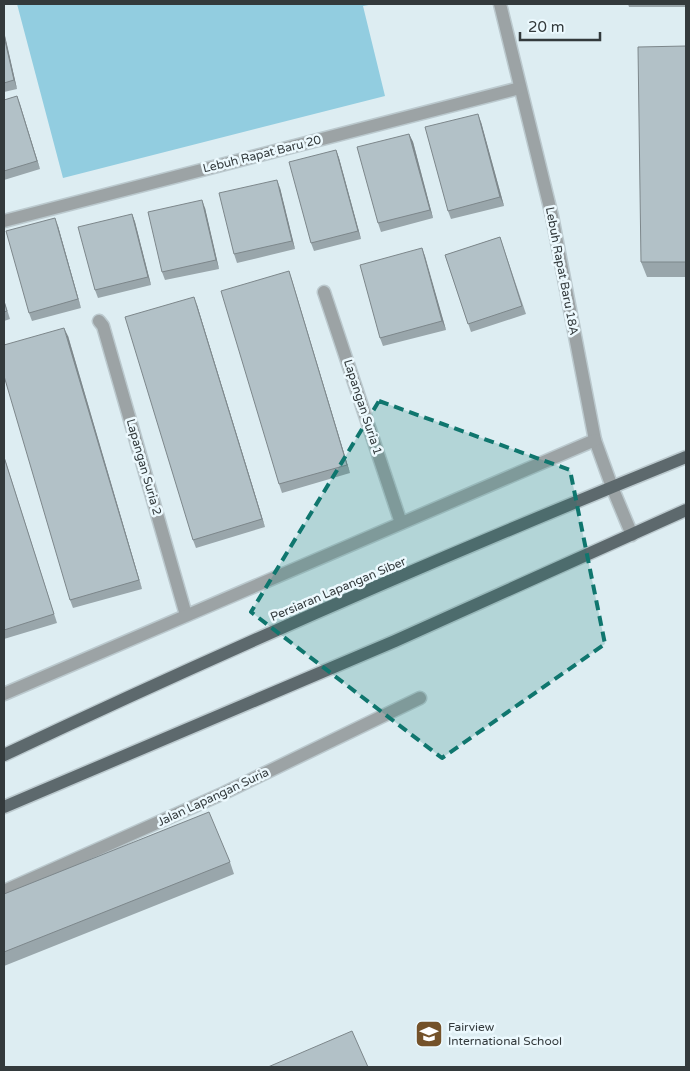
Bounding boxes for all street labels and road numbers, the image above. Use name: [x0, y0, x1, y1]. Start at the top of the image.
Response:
street label: Lebuh Rapat Baru 20: [201, 132, 323, 175]
street label: Lebuh Rapat Baru 18A: [543, 206, 581, 336]
street label: Lapangan Suria 1: [341, 357, 385, 457]
street label: Lapangan Suria 2: [124, 417, 164, 517]
street label: Persiaran Lapangan Siber: [268, 554, 408, 624]
street label: Jalan Lapangan Suria: [155, 765, 271, 829]

